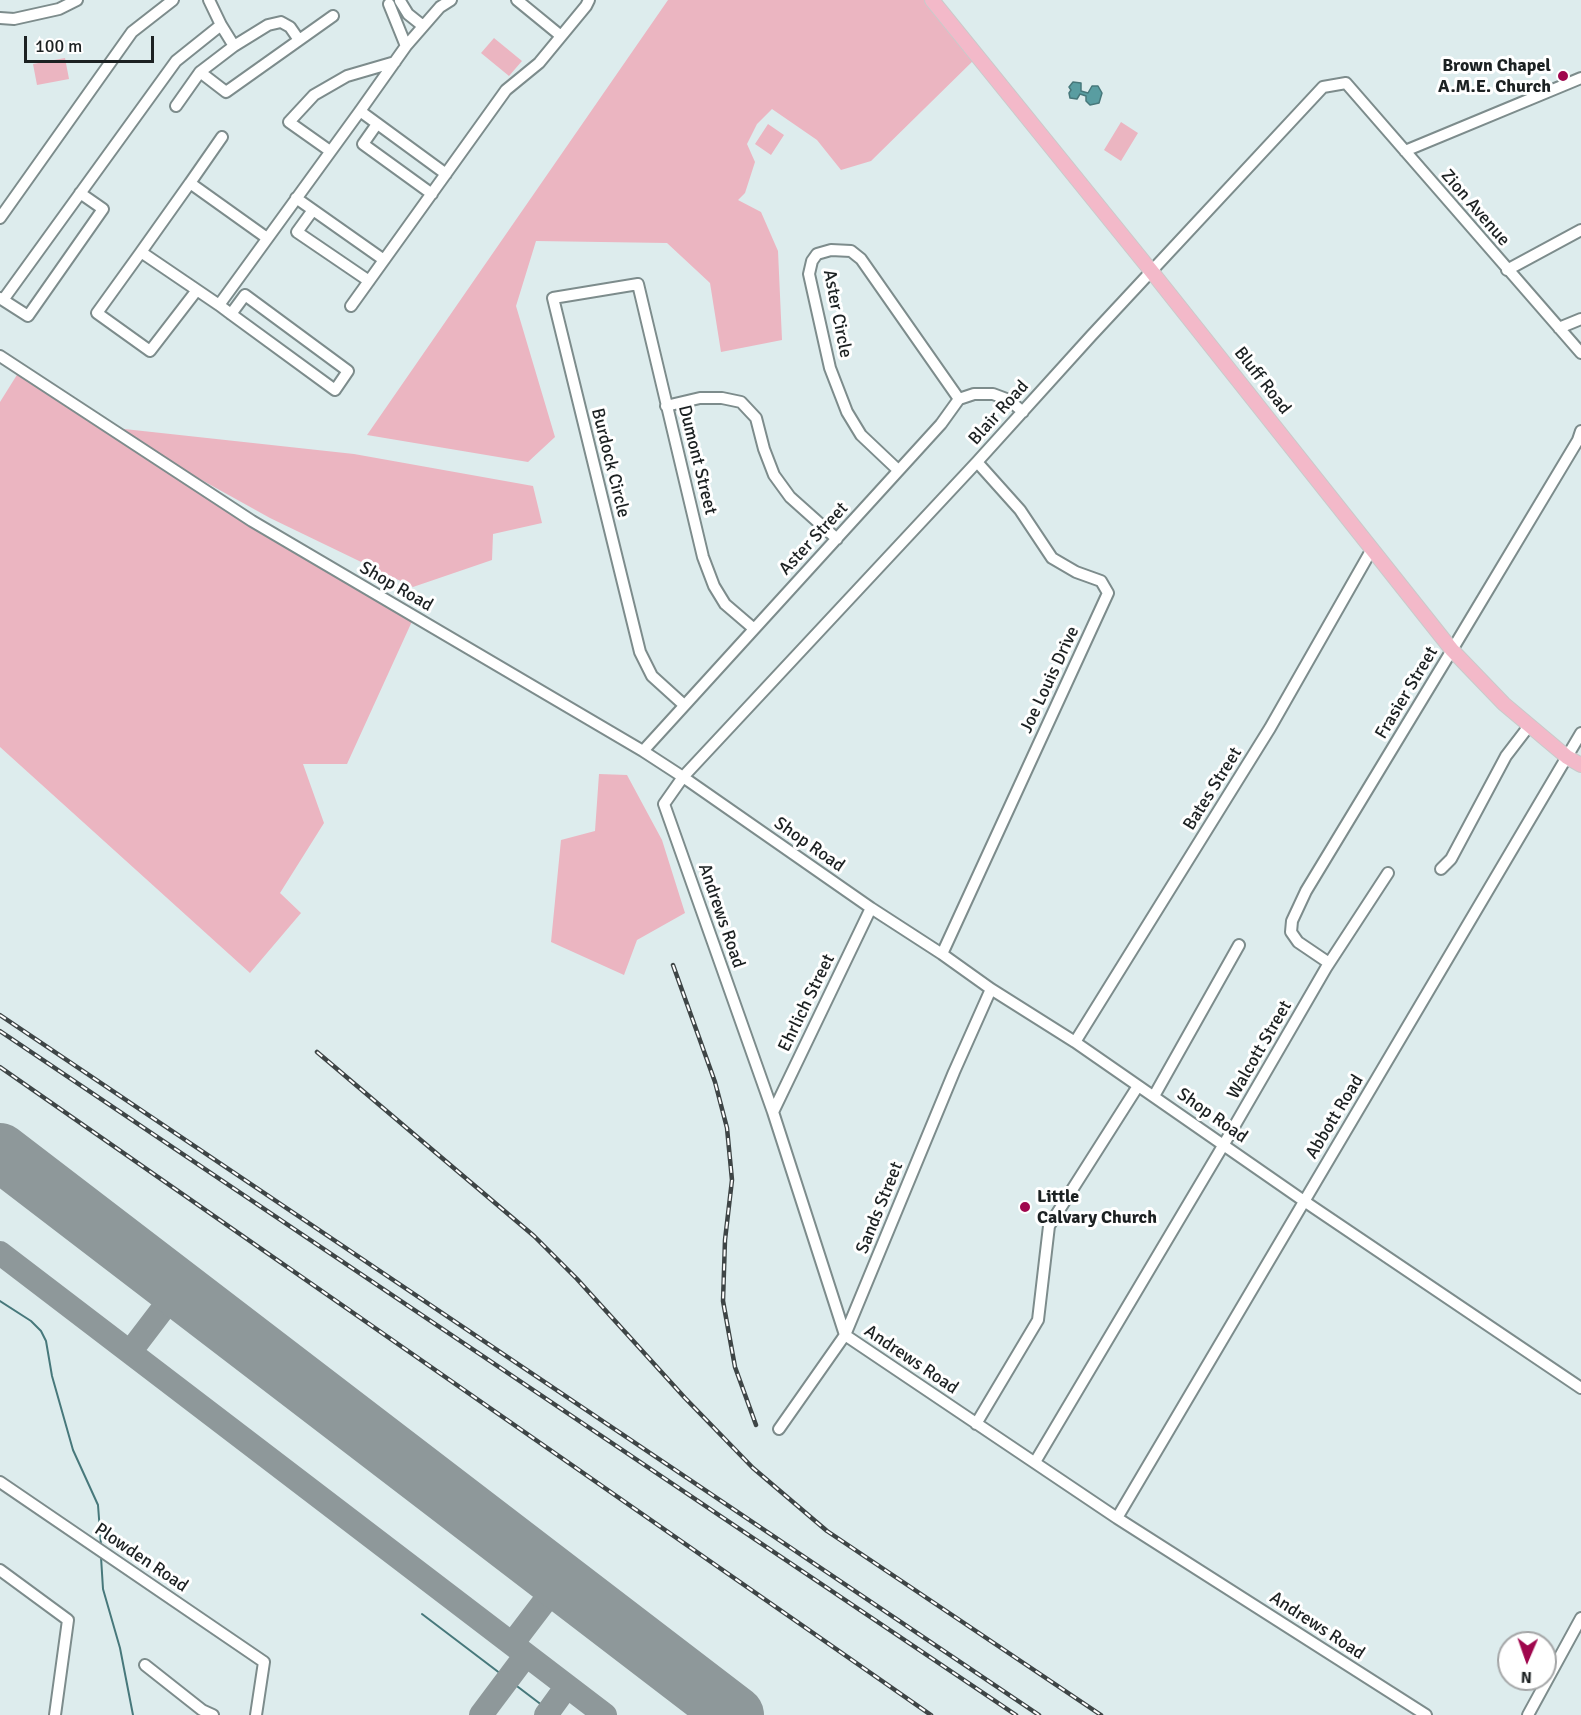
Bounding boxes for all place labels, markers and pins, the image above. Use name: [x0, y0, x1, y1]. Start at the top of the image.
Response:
place label: Brown Chapel A.M.E. Church: [1438, 55, 1551, 98]
marker: Brown Chapel A.M.E. Church: [1556, 69, 1570, 83]
place label: Little Calvary Church: [1037, 1186, 1157, 1228]
marker: Little Calvary Church: [1018, 1200, 1032, 1214]

